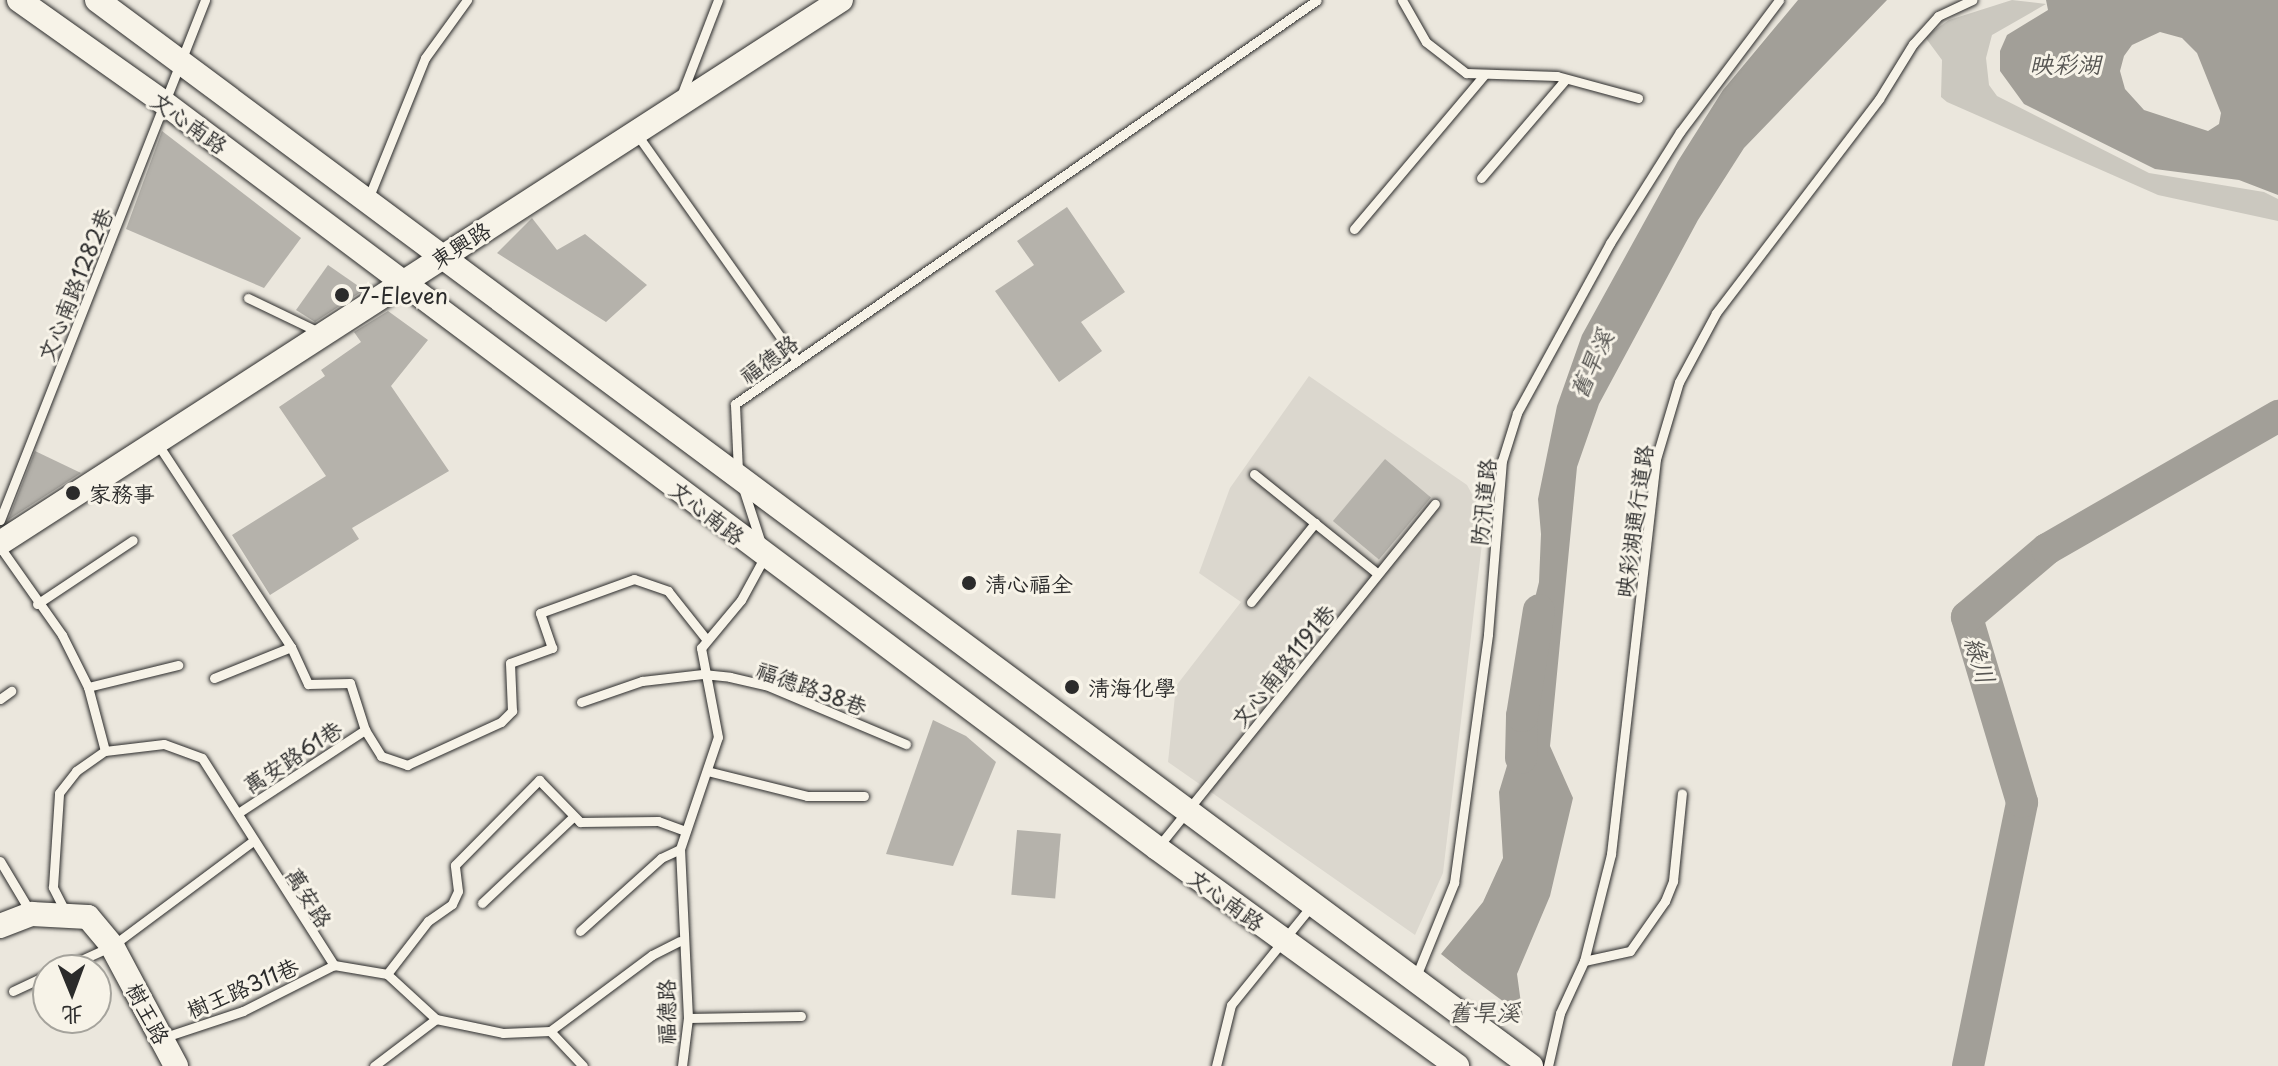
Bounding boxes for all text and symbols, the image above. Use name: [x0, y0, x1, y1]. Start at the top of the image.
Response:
water label: 映彩湖: [2029, 50, 2101, 78]
street label: 文心南路: [147, 85, 233, 159]
street label: 文心南路1282巷: [31, 203, 117, 365]
street label: 東興路: [425, 215, 495, 273]
place label: 7-Eleven: [358, 282, 448, 308]
marker: 7-Eleven: [333, 286, 351, 304]
water label: 舊旱溪: [1563, 325, 1619, 403]
street label: 福德路: [734, 328, 802, 388]
street label: 映彩湖通行道路: [1609, 443, 1657, 599]
street label: 防汛道路: [1464, 457, 1500, 547]
street label: 文心南路: [665, 475, 751, 549]
place label: 家務事: [89, 480, 155, 506]
marker: 家務事: [64, 484, 82, 502]
place label: 清心福全: [985, 570, 1073, 596]
marker: 清心福全: [960, 574, 978, 592]
street label: 文心南路1191巷: [1225, 598, 1339, 732]
water label: 綠川: [1959, 633, 2001, 687]
street label: 福德路38巷: [753, 655, 871, 719]
place label: 清海化學: [1088, 674, 1176, 700]
marker: 清海化學: [1063, 678, 1081, 696]
street label: 萬安路61巷: [238, 714, 346, 798]
street label: 萬安路: [281, 862, 339, 932]
street label: 文心南路: [1184, 862, 1270, 936]
street label: 樹王路311巷: [182, 952, 302, 1022]
north arrow: [32, 954, 112, 1034]
street label: 樹王路: [122, 978, 176, 1048]
street label: 福德路: [652, 979, 678, 1045]
water label: 舊旱溪: [1448, 998, 1520, 1026]
text: 北: [61, 1000, 84, 1033]

